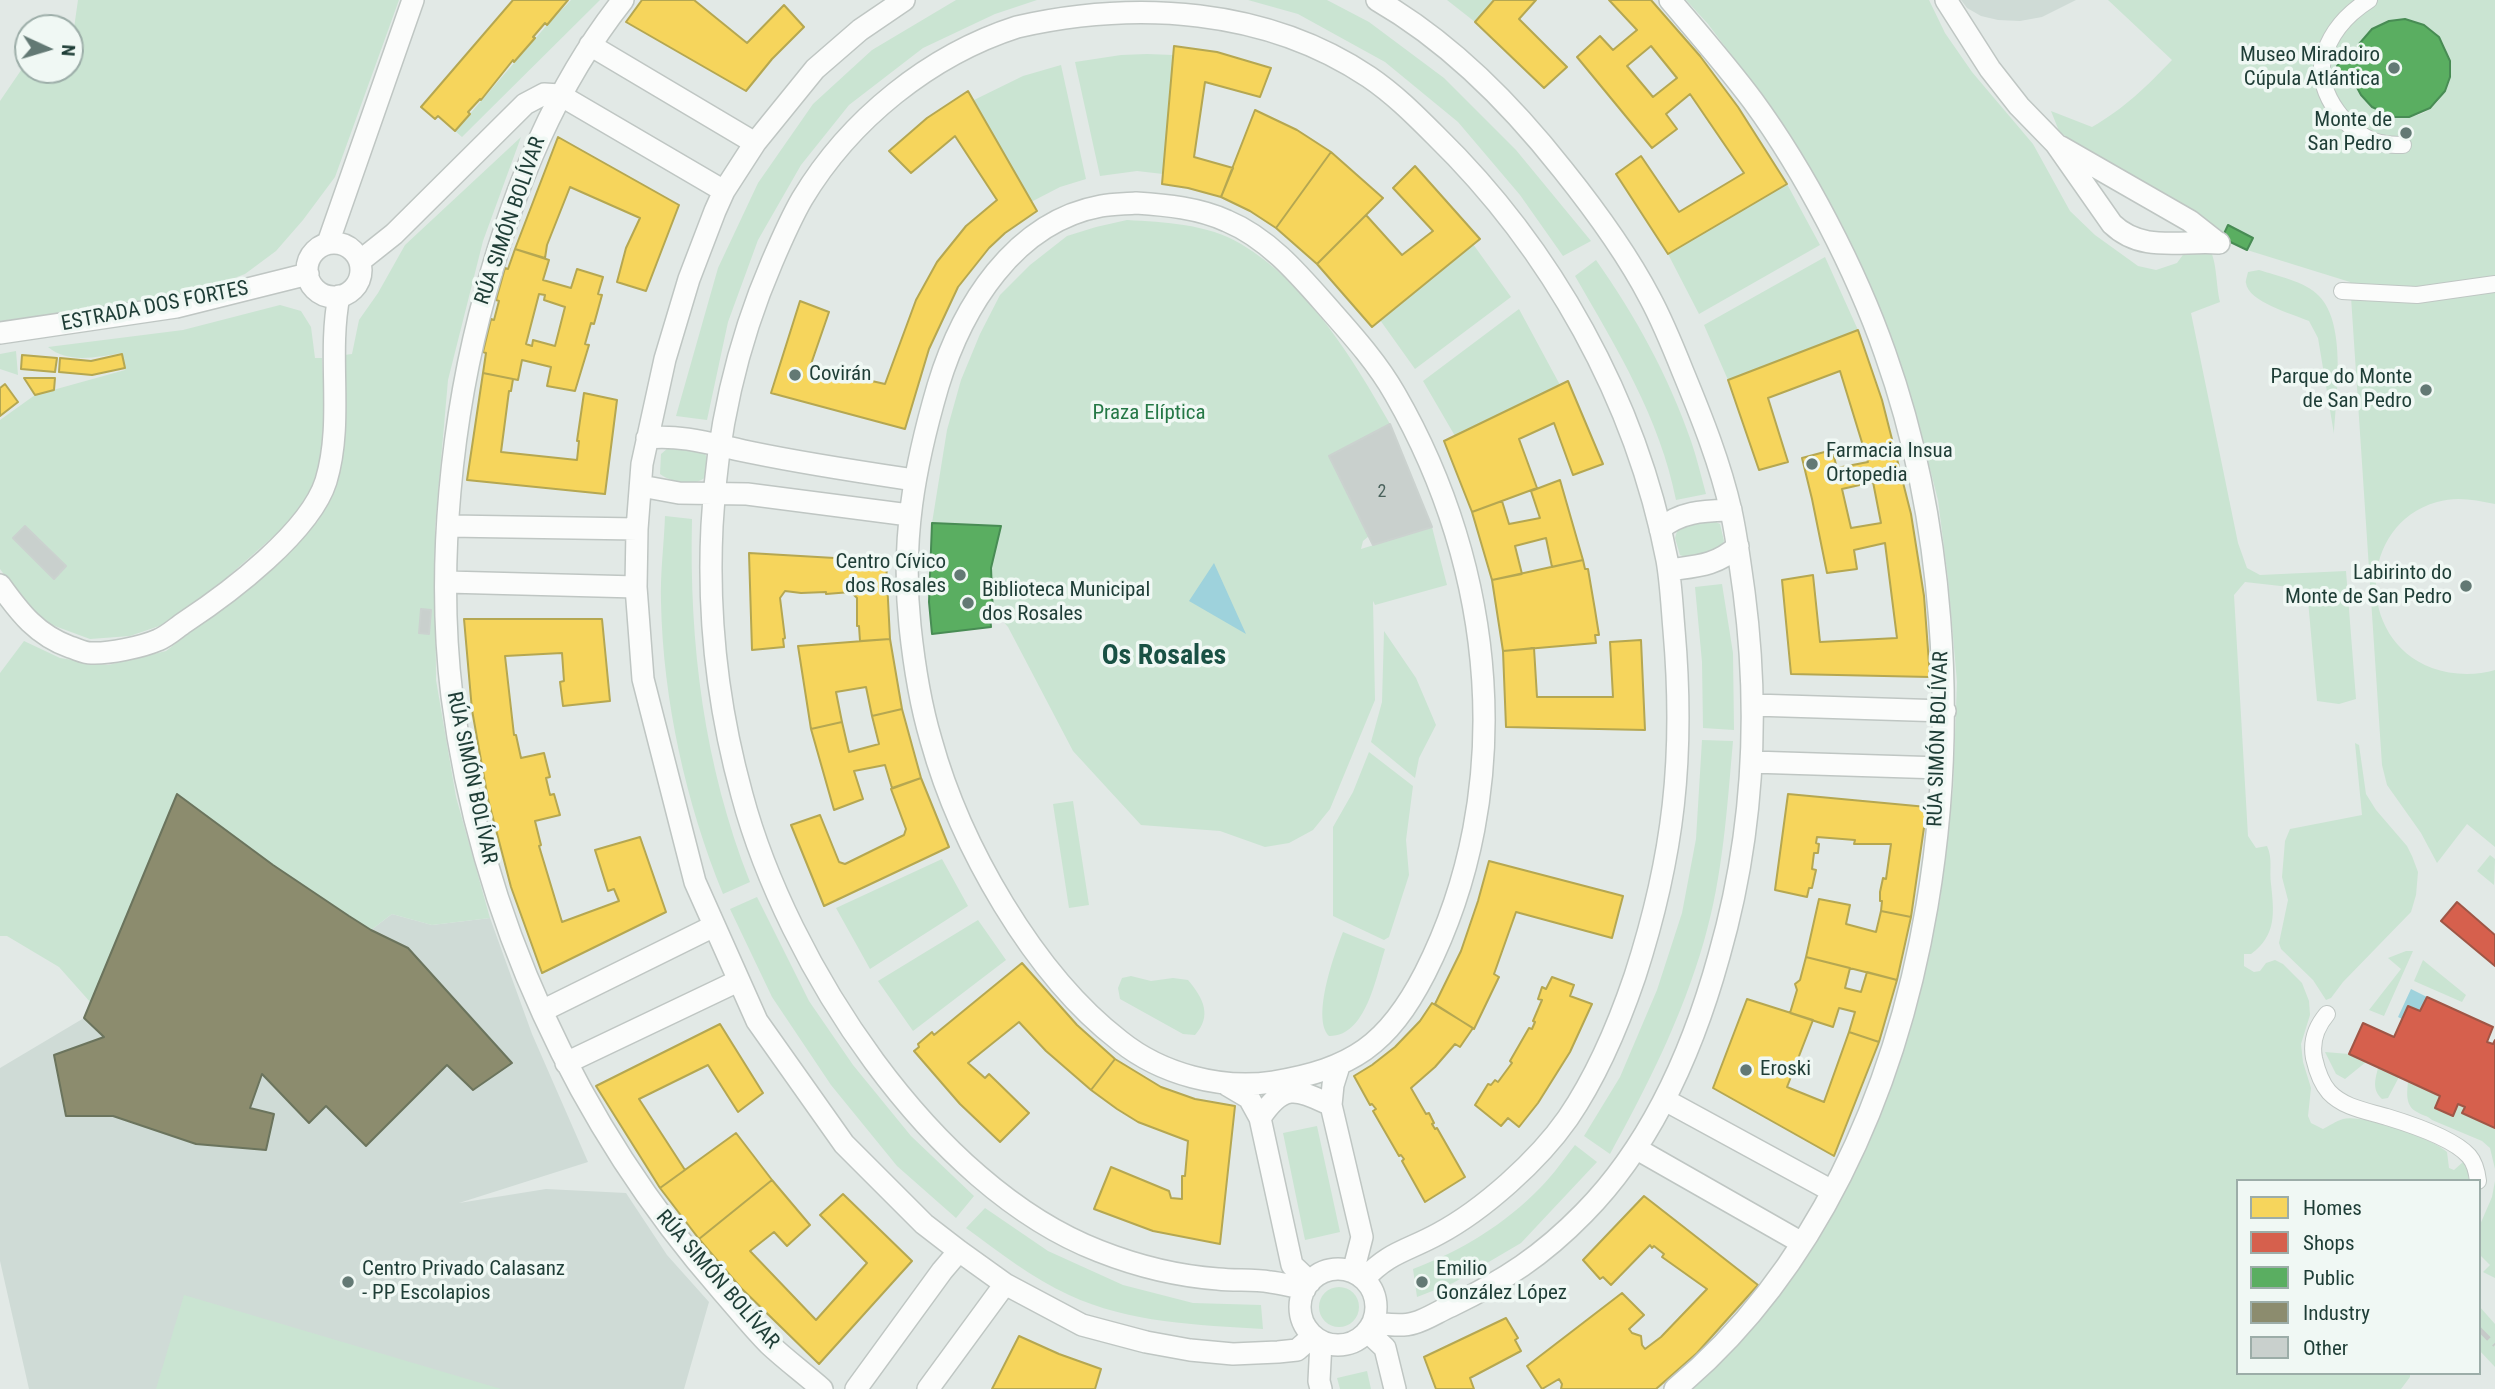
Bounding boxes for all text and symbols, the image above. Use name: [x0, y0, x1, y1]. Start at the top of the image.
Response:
north arrow: [14, 14, 84, 84]
place label: Museo Miradoiro Cúpula Atlántica: [2240, 43, 2380, 93]
text: N: [57, 44, 80, 57]
marker: Museo Miradoiro Cúpula Atlántica: [2386, 60, 2402, 76]
place label: Monte de San Pedro: [2308, 108, 2392, 158]
marker: Monte de San Pedro: [2398, 125, 2414, 141]
street label: RÚA SIMÓN BOLÍVAR: [470, 134, 552, 308]
street label: ESTRADA DOS FORTES: [59, 277, 251, 337]
place label: Covirán: [809, 362, 871, 388]
place label: Parque do Monte de San Pedro: [2270, 365, 2412, 415]
marker: Covirán: [787, 367, 803, 383]
marker: Parque do Monte de San Pedro: [2418, 382, 2434, 398]
park label: Praza Elíptica: [1092, 401, 1206, 427]
place label: Farmacia Insua Ortopedia: [1826, 439, 1953, 489]
marker: Farmacia Insua Ortopedia: [1804, 456, 1820, 472]
house number: 2: [1378, 481, 1386, 503]
place label: Centro Cívico dos Rosales: [835, 550, 946, 600]
place label: Labirinto do Monte de San Pedro: [2285, 561, 2452, 611]
marker: Centro Cívico dos Rosales: [952, 567, 968, 583]
place label: Biblioteca Municipal dos Rosales: [982, 578, 1150, 628]
marker: Labirinto do Monte de San Pedro: [2458, 578, 2474, 594]
marker: Biblioteca Municipal dos Rosales: [960, 595, 976, 611]
district label: Os Rosales: [1102, 640, 1226, 674]
street label: RÚA SIMÓN BOLÍVAR: [1923, 651, 1955, 827]
street label: RÚA SIMÓN BOLÍVAR: [440, 689, 502, 867]
place label: Eroski: [1760, 1057, 1811, 1083]
marker: Eroski: [1738, 1062, 1754, 1078]
legend: [2236, 1179, 2481, 1375]
text: Homes: [2303, 1196, 2362, 1220]
street label: RÚA SIMÓN BOLÍVAR: [650, 1205, 784, 1355]
text: Shops: [2303, 1231, 2355, 1255]
place label: Centro Privado Calasanz - PP Escolapios: [362, 1257, 565, 1307]
place label: Emilio González López: [1436, 1257, 1567, 1307]
text: Public: [2303, 1266, 2355, 1290]
marker: Centro Privado Calasanz - PP Escolapios: [340, 1274, 356, 1290]
marker: Emilio González López: [1414, 1274, 1430, 1290]
text: Industry: [2303, 1301, 2370, 1325]
text: Other: [2303, 1336, 2348, 1360]

